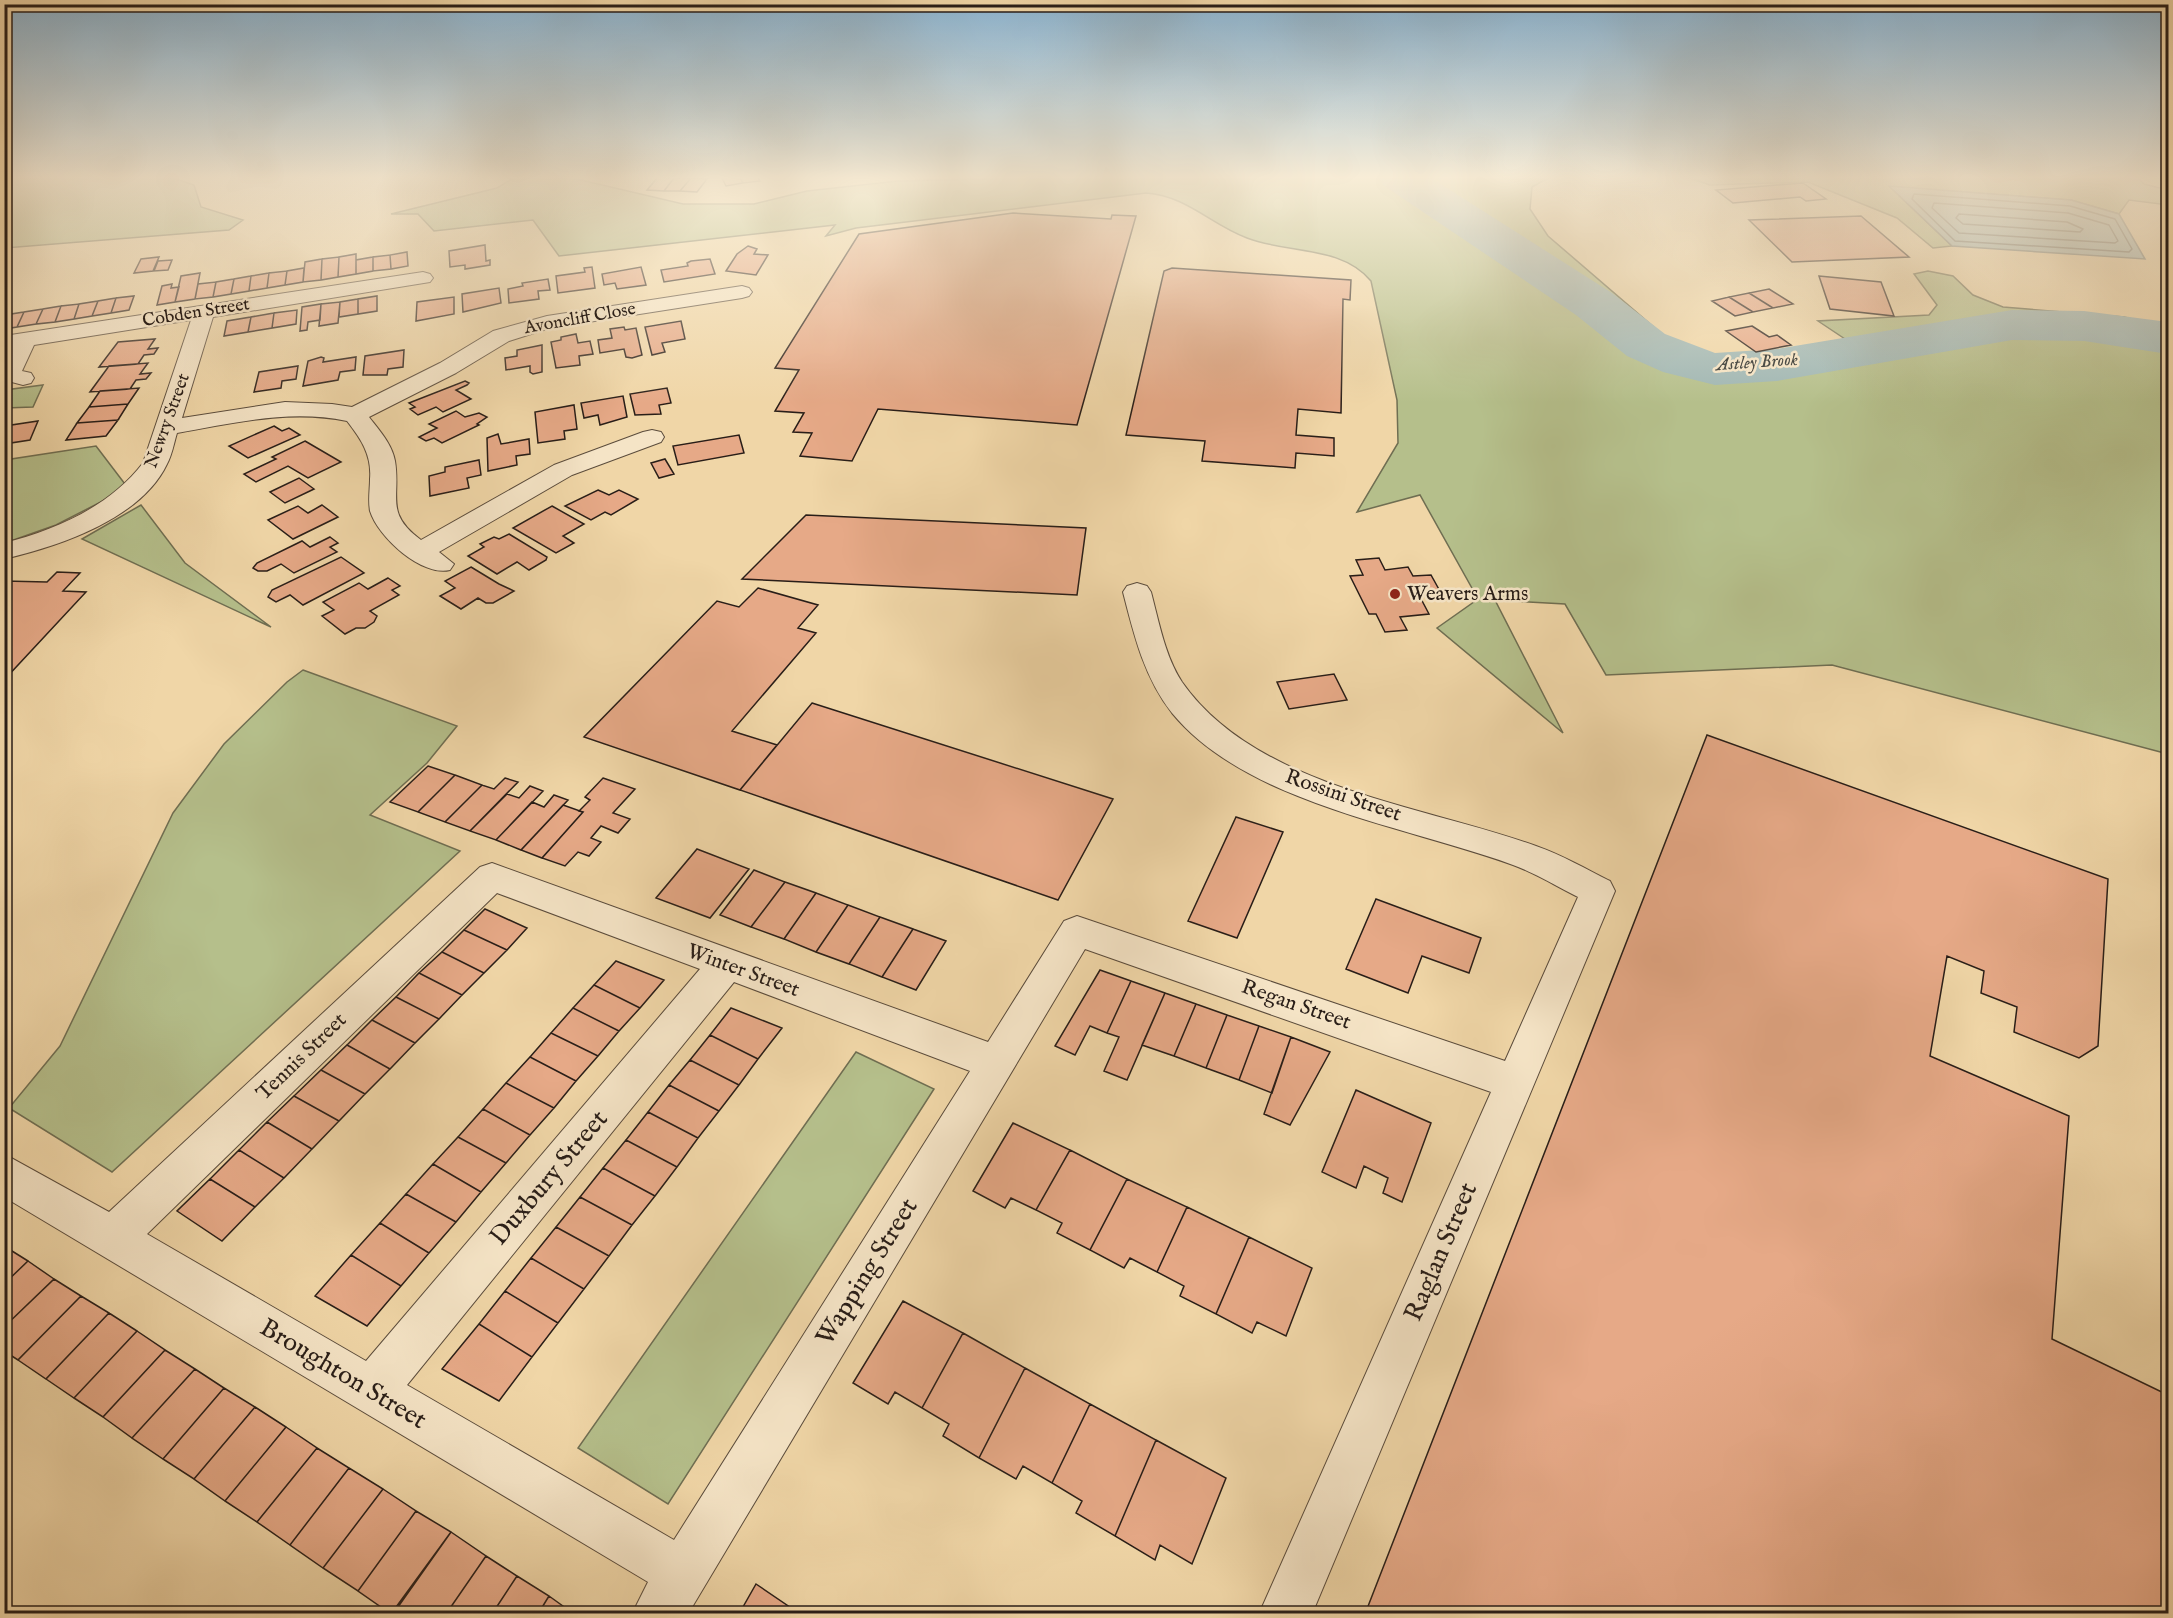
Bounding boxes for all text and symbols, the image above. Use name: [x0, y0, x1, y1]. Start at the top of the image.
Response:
street label: Cobden Street: [141, 293, 251, 333]
street label: Avoncliff Close: [521, 298, 638, 340]
water label: Astley Brook: [1713, 349, 1799, 377]
street label: Newry Street: [140, 370, 196, 472]
place label: Weavers Arms: [1407, 581, 1528, 608]
marker: Weavers Arms: [1388, 587, 1402, 601]
street label: Rossini Street: [1281, 764, 1405, 828]
street label: Winter Street: [683, 938, 803, 1004]
street label: Regan Street: [1238, 974, 1354, 1036]
street label: Tennis Street: [251, 1007, 353, 1107]
street label: Duxbury Street: [483, 1103, 615, 1253]
street label: Raglan Street: [1397, 1178, 1485, 1326]
street label: Wapping Street: [809, 1192, 925, 1352]
street label: Broughton Street: [254, 1311, 433, 1437]

